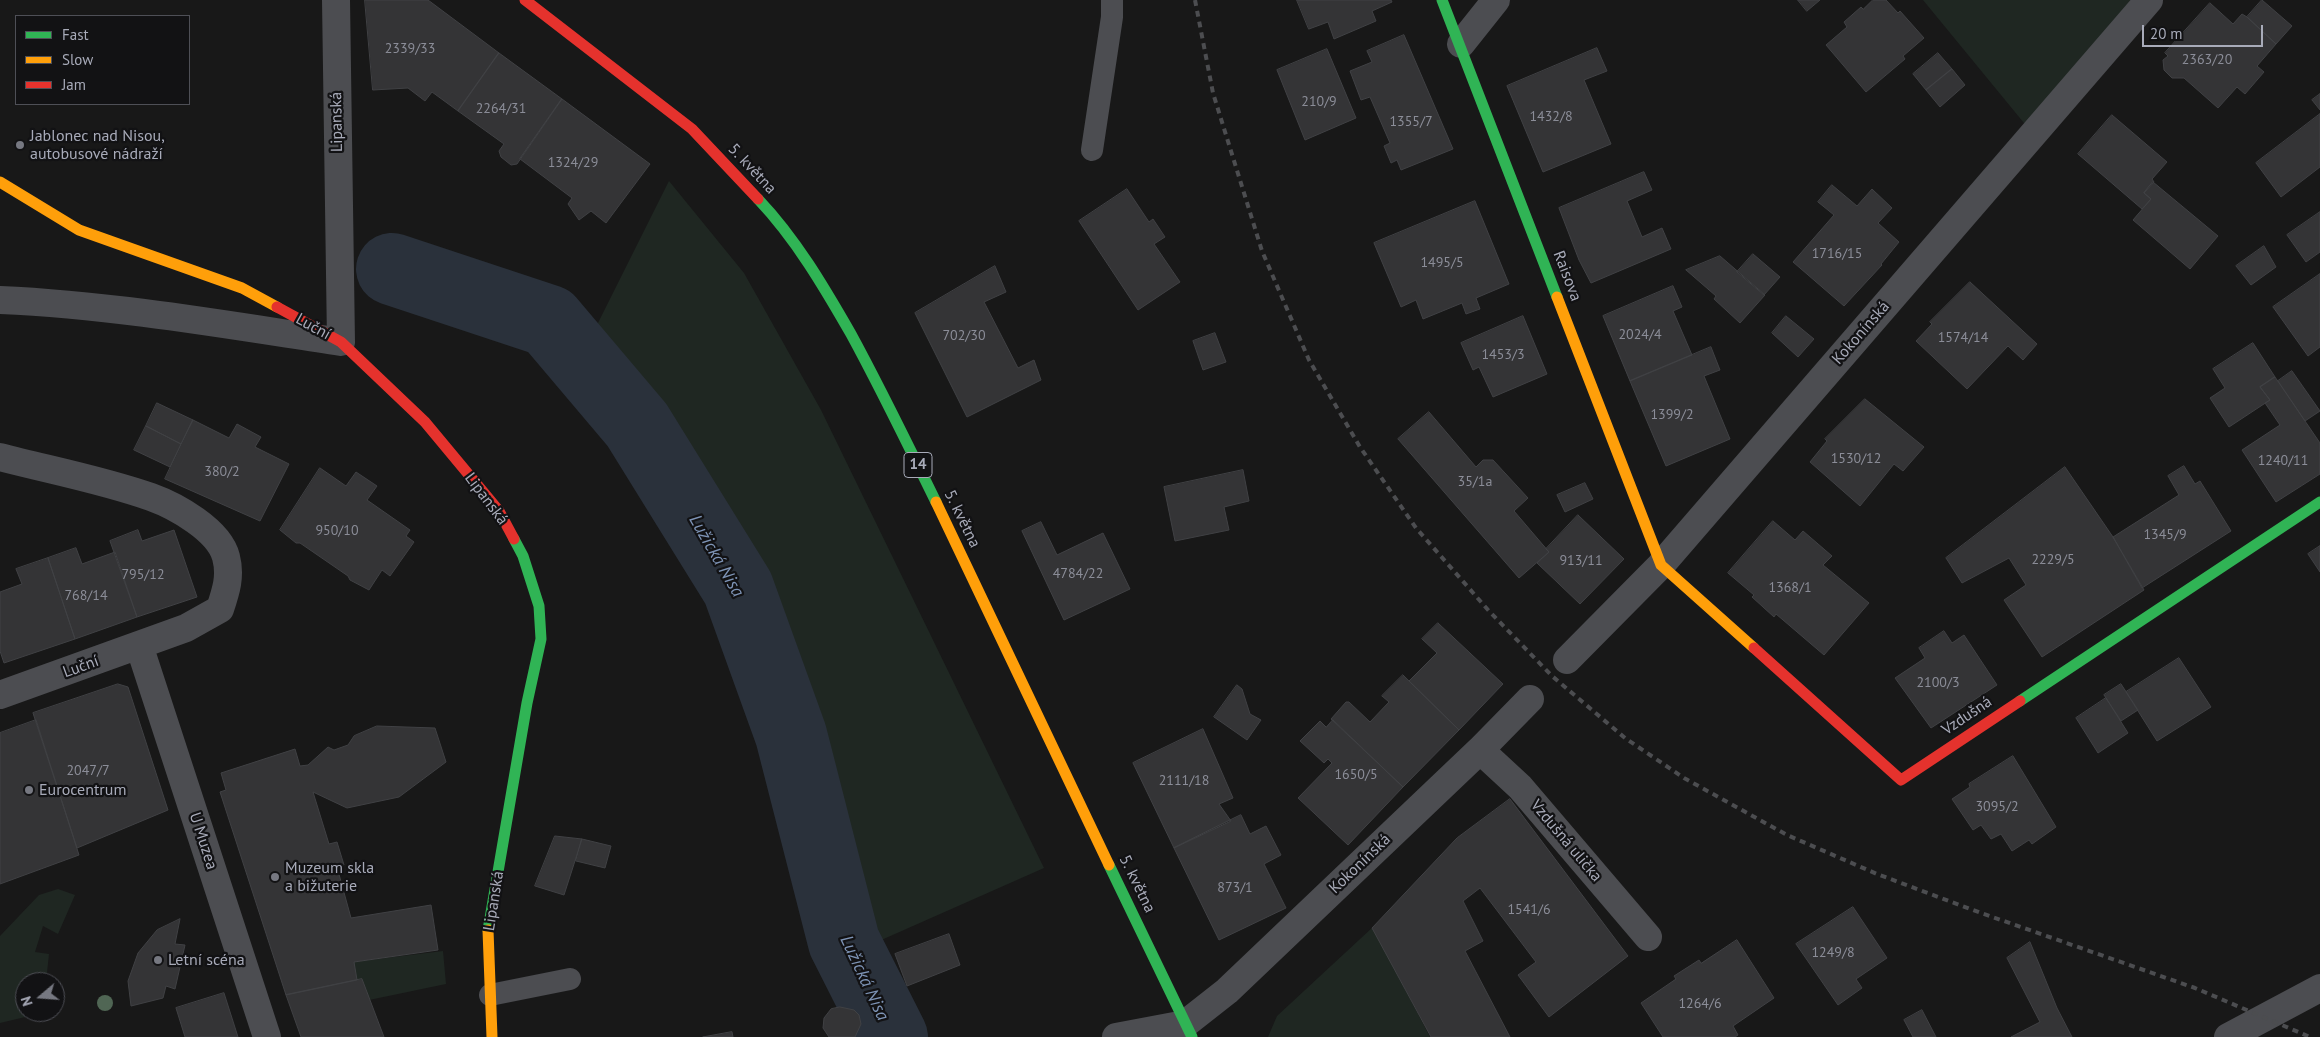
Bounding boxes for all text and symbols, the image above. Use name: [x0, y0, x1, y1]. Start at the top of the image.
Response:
legend: [15, 15, 190, 105]
scale bar: [2145, 15, 2266, 47]
text: 20 m: [2150, 24, 2183, 43]
text: Fast: [62, 25, 89, 44]
house number: 2339/33: [385, 41, 435, 57]
text: Slow: [62, 50, 93, 69]
house number: 2363/20: [2182, 52, 2232, 68]
text: Jam: [62, 75, 86, 94]
street label: Lipanská: [327, 92, 347, 152]
house number: 210/9: [1301, 94, 1337, 110]
house number: 2264/31: [476, 101, 526, 117]
house number: 1432/8: [1529, 109, 1573, 125]
house number: 1355/7: [1389, 114, 1433, 130]
place label: Jablonec nad Nisou, autobusové nádraží: [30, 126, 165, 164]
marker: Jablonec nad Nisou, autobusové nádraží: [14, 139, 26, 151]
street label: 5. května: [724, 140, 780, 198]
house number: 1324/29: [548, 155, 598, 171]
house number: 1716/15: [1812, 246, 1862, 262]
street label: Raisova: [1549, 248, 1585, 304]
house number: 1495/5: [1420, 255, 1464, 271]
street label: Kokonínská: [1828, 297, 1894, 369]
street label: Luční: [292, 310, 334, 344]
house number: 2024/4: [1618, 327, 1662, 343]
house number: 702/30: [942, 328, 986, 344]
house number: 1574/14: [1938, 330, 1988, 346]
house number: 1453/3: [1481, 347, 1525, 363]
house number: 1399/2: [1650, 407, 1694, 423]
house number: 1530/12: [1831, 451, 1881, 467]
road number: 14: [904, 452, 932, 478]
house number: 1240/11: [2258, 453, 2308, 469]
house number: 380/2: [204, 464, 240, 480]
street label: Lipanská: [460, 469, 512, 529]
house number: 35/1a: [1458, 474, 1492, 490]
street label: 5. května: [940, 487, 984, 551]
water label: Lužická Nisa: [684, 511, 748, 601]
house number: 950/10: [315, 523, 359, 539]
house number: 1345/9: [2143, 527, 2187, 543]
house number: 2229/5: [2031, 552, 2075, 568]
house number: 913/11: [1559, 553, 1603, 569]
house number: 4784/22: [1053, 566, 1103, 582]
house number: 795/12: [121, 567, 165, 583]
house number: 1368/1: [1768, 580, 1812, 596]
house number: 768/14: [64, 588, 108, 604]
street label: Luční: [60, 652, 102, 682]
house number: 2100/3: [1916, 675, 1960, 691]
street label: Vzdušná: [1938, 692, 1996, 740]
house number: 2047/7: [66, 763, 110, 779]
house number: 1650/5: [1334, 767, 1378, 783]
house number: 2111/18: [1159, 773, 1209, 789]
place label: Eurocentrum: [39, 780, 126, 800]
marker: Eurocentrum: [23, 784, 35, 796]
street label: Vzdušná ulička: [1526, 796, 1606, 886]
house number: 3095/2: [1975, 799, 2019, 815]
street label: U Muzea: [185, 810, 221, 872]
street label: Kokonínská: [1325, 830, 1395, 898]
street label: 5. května: [1115, 852, 1159, 916]
place label: Muzeum skla a bižuterie: [285, 858, 374, 896]
street label: Lipanská: [480, 870, 508, 932]
marker: Muzeum skla a bižuterie: [269, 871, 281, 883]
house number: 873/1: [1217, 880, 1253, 896]
house number: 1541/6: [1507, 902, 1551, 918]
water label: Lužická Nisa: [835, 932, 893, 1024]
house number: 1249/8: [1811, 945, 1855, 961]
place label: Letní scéna: [168, 950, 245, 970]
marker: Letní scéna: [152, 954, 164, 966]
north arrow: [15, 972, 65, 1022]
text: N: [17, 994, 37, 1008]
house number: 1264/6: [1678, 996, 1722, 1012]

